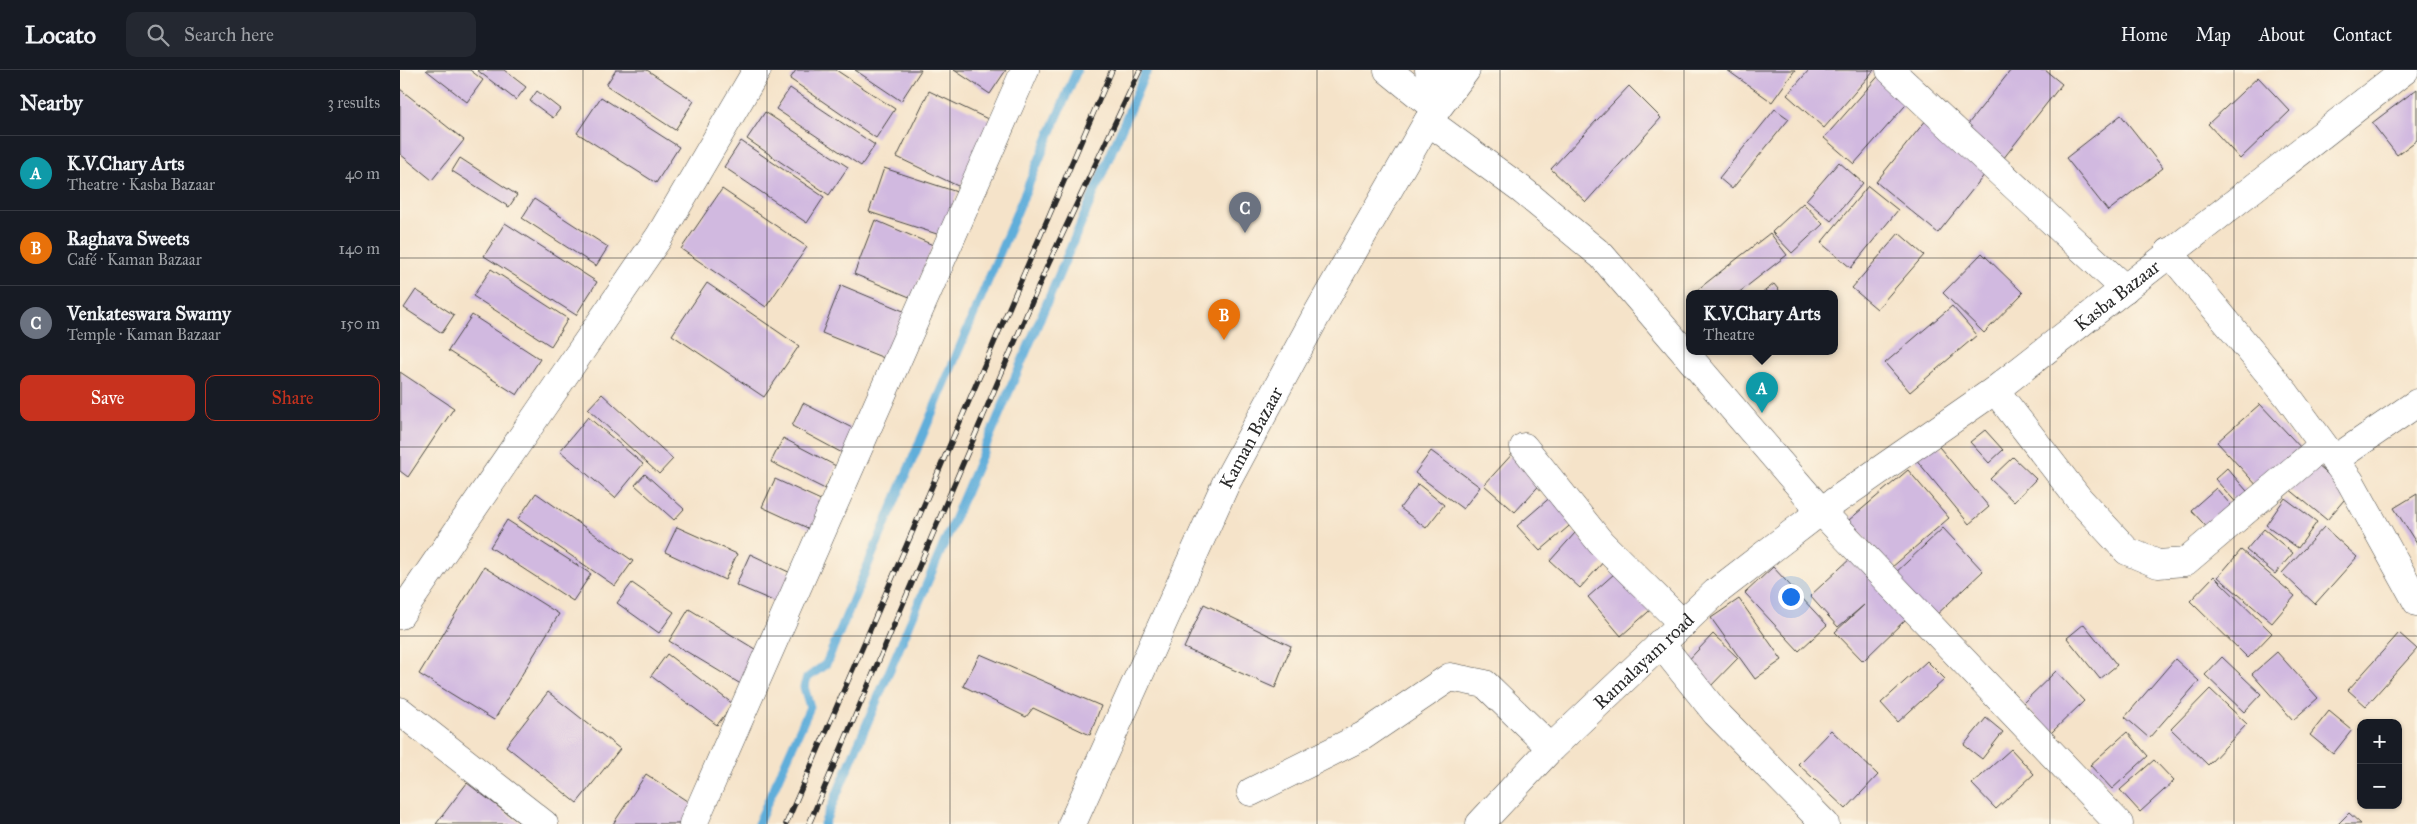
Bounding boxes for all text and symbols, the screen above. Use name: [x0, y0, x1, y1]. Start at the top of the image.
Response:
search box: [126, 12, 476, 57]
text: Locato: [25, 20, 96, 50]
icon: search: [144, 21, 172, 49]
text: Search here: [184, 23, 274, 46]
text: Home: [2121, 24, 2168, 46]
text: Map: [2196, 24, 2231, 46]
text: About: [2259, 24, 2305, 46]
text: Contact: [2333, 24, 2392, 46]
text: Nearby: [20, 90, 83, 116]
text: 3 results: [327, 93, 380, 112]
text: K.V.Chary Arts: [67, 152, 185, 175]
text: A: [31, 164, 41, 183]
text: 40 m: [345, 164, 380, 183]
text: Theatre · Kasba Bazaar: [67, 175, 215, 194]
pin: C: [1229, 192, 1261, 233]
text: Raghava Sweets: [67, 227, 189, 250]
text: B: [31, 239, 41, 258]
text: 140 m: [339, 239, 380, 258]
text: Café · Kaman Bazaar: [67, 250, 202, 269]
street label: Kasba Bazaar: [2070, 254, 2165, 336]
popup: [1686, 290, 1838, 355]
pin: B: [1208, 299, 1240, 340]
text: Venkateswara Swamy: [67, 302, 231, 325]
text: K.V.Chary Arts: [1703, 302, 1821, 325]
text: C: [31, 314, 41, 333]
text: 150 m: [340, 314, 380, 333]
text: Temple · Kaman Bazaar: [67, 325, 221, 344]
text: Theatre: [1703, 325, 1755, 344]
pin: A: [1746, 372, 1778, 413]
button: Save: [20, 375, 195, 421]
button: Share: [205, 375, 380, 421]
street label: Kaman Bazaar: [1214, 382, 1288, 493]
your location: [1778, 584, 1804, 610]
street label: Ramalayam road: [1589, 608, 1699, 714]
map controls: [2357, 719, 2402, 809]
button: +: [2357, 719, 2402, 764]
button: −: [2357, 764, 2402, 809]

